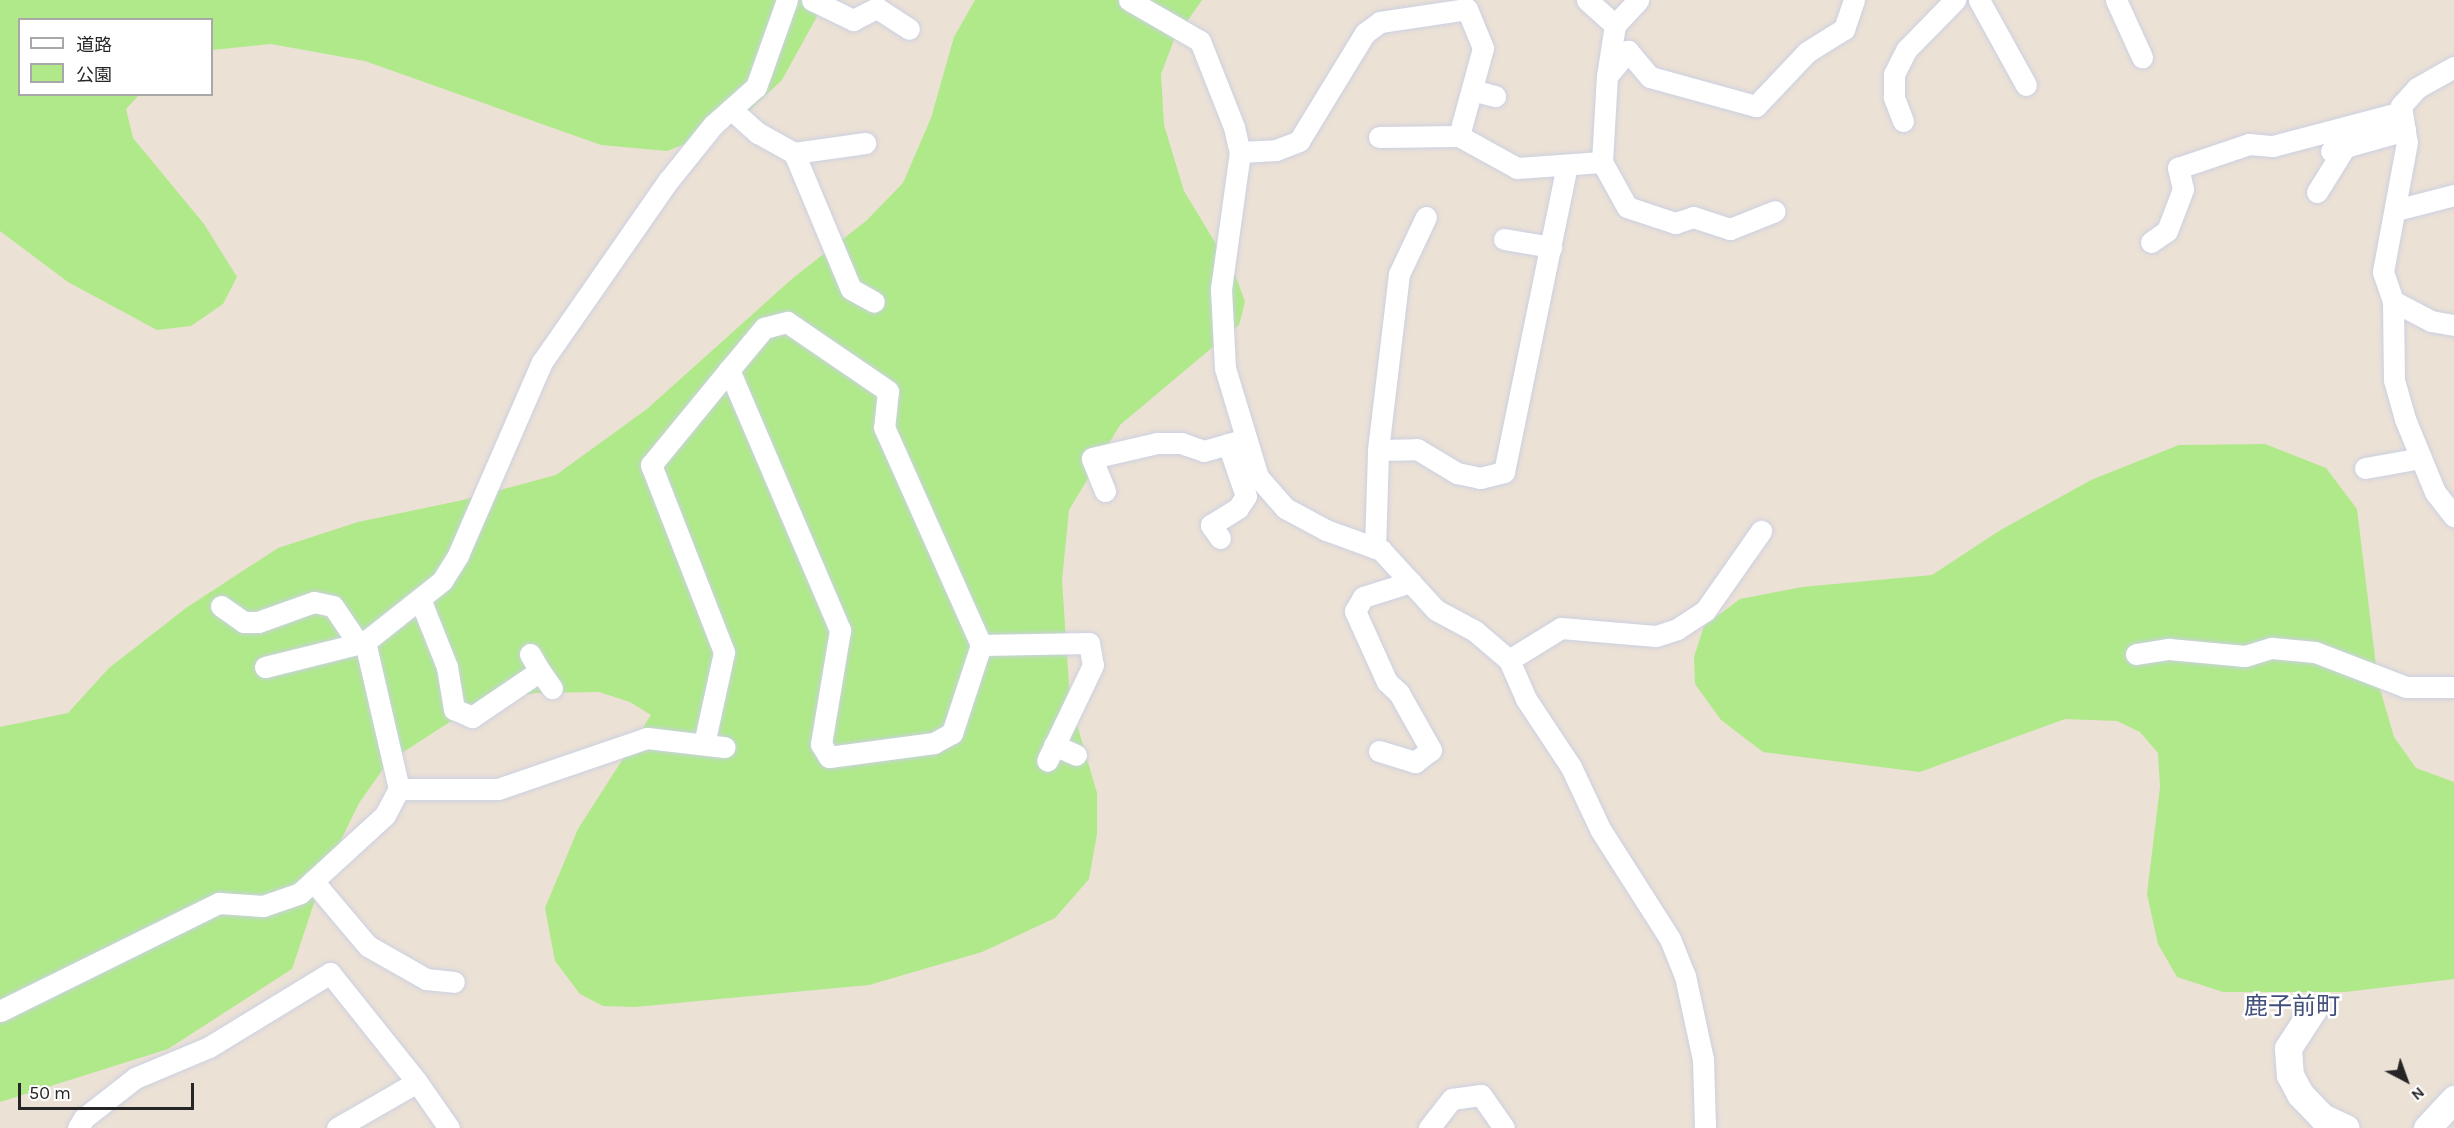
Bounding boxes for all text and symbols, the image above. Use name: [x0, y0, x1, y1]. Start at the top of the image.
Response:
legend: [18, 18, 213, 96]
text: 道路: [76, 34, 112, 56]
text: 公園: [76, 64, 112, 86]
district label: 鹿子前町: [2244, 993, 2340, 1021]
north arrow: [2376, 1050, 2436, 1110]
scale bar: [21, 1071, 196, 1109]
text: 50 m: [29, 1082, 71, 1104]
text: N: [2408, 1083, 2429, 1105]

